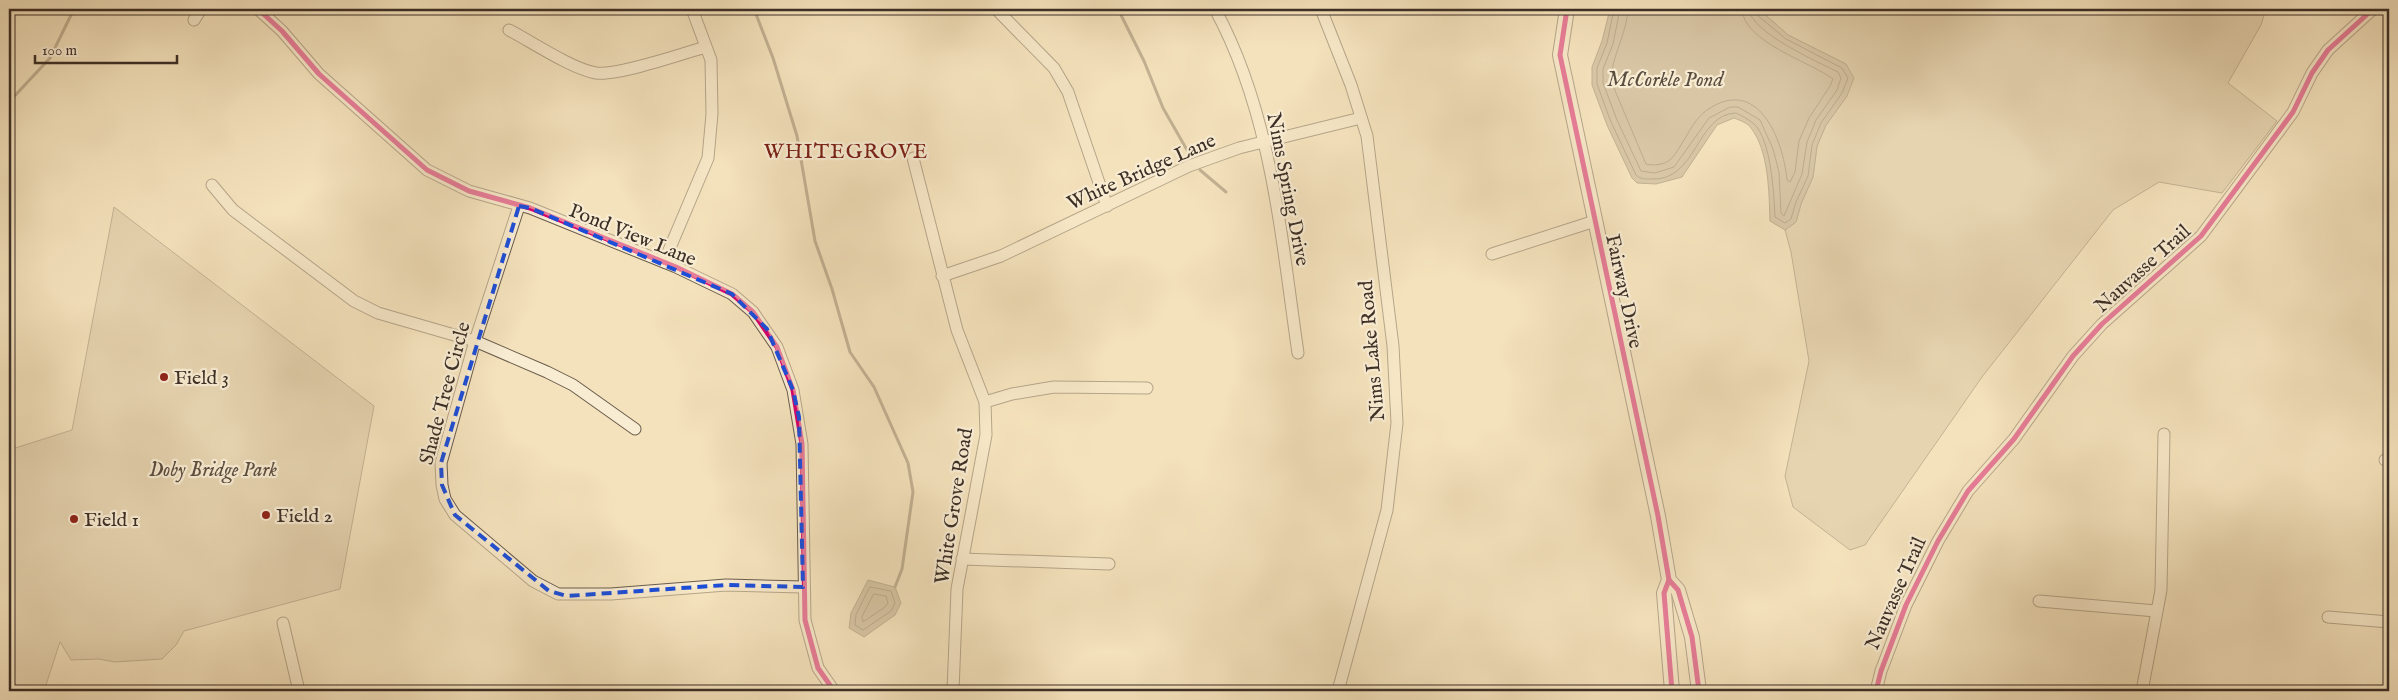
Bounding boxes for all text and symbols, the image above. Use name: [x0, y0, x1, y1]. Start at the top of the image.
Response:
scale bar: [35, 32, 178, 64]
text: 100 m: [42, 41, 78, 60]
water label: McCorkle Pond: [1607, 67, 1725, 94]
street label: Nims Spring Drive: [1260, 111, 1315, 268]
street label: White Bridge Lane: [1063, 128, 1220, 216]
district label: WHITEGROVE: [764, 139, 928, 166]
street label: Pond View Lane: [565, 198, 700, 272]
street label: Nauvasse Trail: [2090, 219, 2197, 319]
street label: Fairway Drive: [1599, 232, 1648, 351]
street label: Nims Lake Road: [1354, 279, 1391, 422]
street label: Shade Tree Circle: [414, 319, 477, 468]
place label: Field 3: [174, 366, 229, 391]
marker: Field 3: [158, 371, 170, 383]
street label: White Grove Road: [930, 426, 979, 586]
park label: Doby Bridge Park: [149, 458, 277, 484]
place label: Field 2: [276, 504, 333, 529]
place label: Field 1: [84, 508, 139, 533]
marker: Field 2: [260, 509, 272, 521]
marker: Field 1: [68, 513, 80, 525]
street label: Nauvasse Trail: [1860, 533, 1933, 654]

